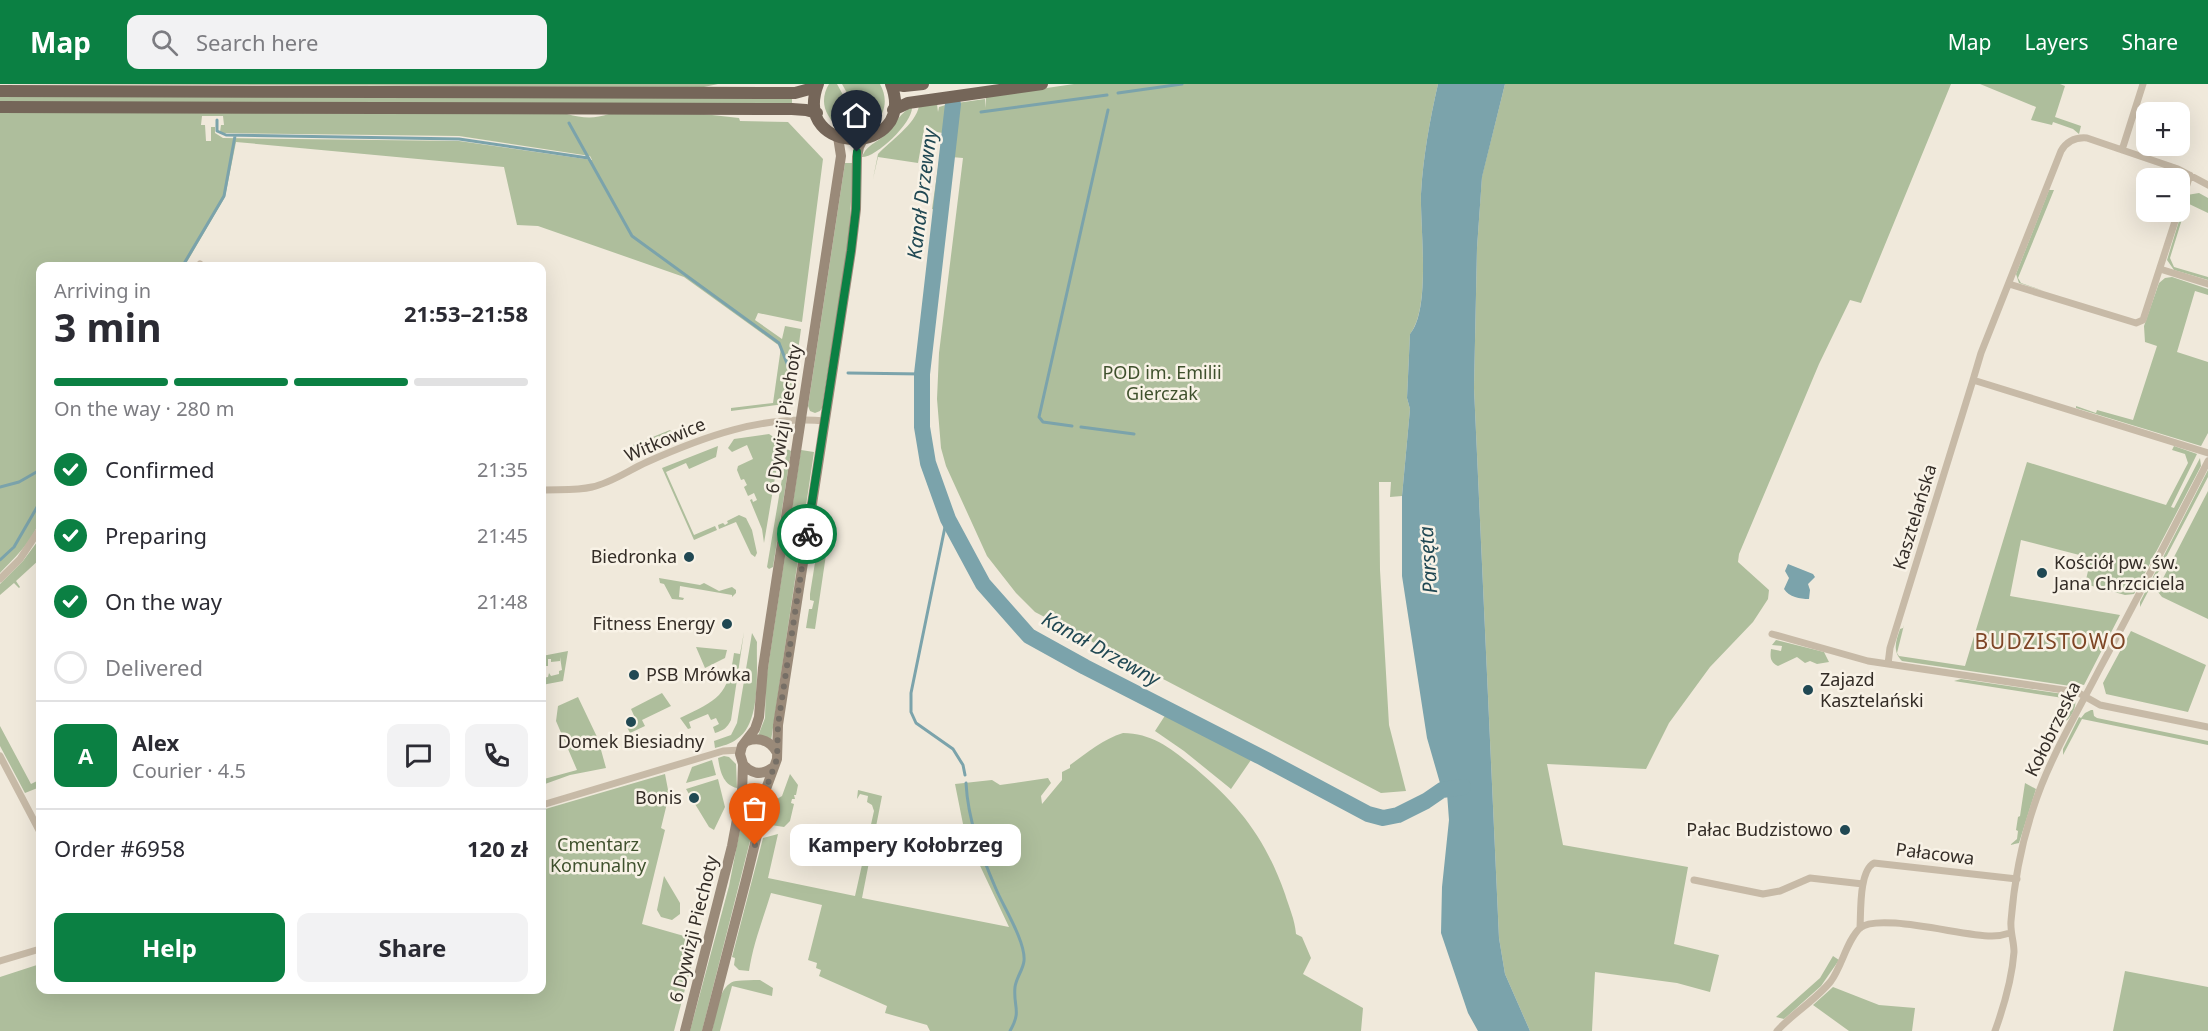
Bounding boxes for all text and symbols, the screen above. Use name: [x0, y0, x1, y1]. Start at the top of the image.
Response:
search box: [127, 15, 547, 69]
text: Map: [30, 23, 91, 61]
icon: search: [148, 26, 181, 59]
text: Search here: [196, 27, 318, 57]
text: Map: [1948, 28, 1992, 56]
text: Layers: [2025, 28, 2089, 56]
text: Share: [2122, 28, 2178, 56]
pin: [831, 90, 882, 152]
icon: home: [840, 99, 873, 132]
map controls: [2136, 102, 2190, 222]
button: +: [2136, 102, 2190, 156]
water label: Kanał Drzewny: [900, 126, 943, 261]
button: −: [2136, 168, 2190, 222]
text: Arriving in: [54, 277, 151, 304]
text: 21:53–21:58: [404, 298, 528, 328]
text: 3 min: [54, 300, 161, 353]
street label: 6 Dywizji Piechoty: [759, 342, 807, 495]
park label: POD im. Emilii Gierczak: [1102, 360, 1222, 405]
text: On the way · 280 m: [54, 395, 234, 422]
street label: Witkowice: [621, 411, 709, 467]
icon: check: [54, 453, 87, 486]
text: Confirmed: [105, 454, 215, 484]
text: 21:35: [477, 456, 528, 483]
street label: Kasztelańska: [1887, 461, 1941, 572]
courier: [777, 504, 837, 564]
icon: bike: [791, 518, 824, 551]
icon: check: [54, 519, 87, 552]
text: Preparing: [105, 520, 207, 550]
text: 21:45: [477, 522, 528, 549]
water label: Parsęta: [1412, 526, 1443, 595]
place label: Biedronka: [591, 544, 677, 568]
marker: Biedronka: [682, 550, 696, 564]
place label: Kościół pw. św. Jana Chrzciciela: [2052, 550, 2185, 595]
marker: Kościół pw. św. Jana Chrzciciela: [2035, 566, 2049, 580]
icon: check: [54, 585, 87, 618]
text: On the way: [105, 586, 222, 616]
text: 21:48: [477, 588, 528, 615]
water label: Kanał Drzewny: [1037, 605, 1167, 693]
place label: Fitness Energy: [593, 611, 716, 635]
marker: Fitness Energy: [720, 617, 734, 631]
district label: BUDZISTOWO: [1975, 627, 2127, 655]
text: Delivered: [105, 652, 203, 682]
place label: PSB Mrówka: [646, 662, 751, 686]
place label: Zajazd Kasztelański: [1820, 667, 1924, 712]
marker: PSB Mrówka: [627, 668, 641, 682]
street label: Kołobrzeska: [2019, 677, 2085, 780]
marker: Zajazd Kasztelański: [1801, 683, 1815, 697]
marker: Domek Biesiadny: [624, 715, 638, 729]
button: chat: [387, 724, 450, 787]
button: phone: [465, 724, 528, 787]
text: Alex: [132, 727, 179, 757]
place label: Domek Biesiadny: [558, 729, 705, 753]
text: A: [78, 740, 93, 770]
text: Courier · 4.5: [132, 757, 246, 784]
pin: [729, 783, 780, 845]
place label: Bonis: [635, 785, 682, 809]
marker: Bonis: [687, 791, 701, 805]
icon: bag: [738, 792, 771, 825]
place label: Pałac Budzistowo: [1686, 817, 1833, 841]
marker: Pałac Budzistowo: [1838, 823, 1852, 837]
callout: Kampery Kołobrzeg: [791, 824, 1022, 866]
text: Kampery Kołobrzeg: [808, 831, 1003, 858]
park label: Cmentarz Komunalny: [550, 832, 647, 877]
text: Order #6958: [54, 833, 185, 863]
text: 120 zł: [467, 833, 528, 863]
street label: Pałacowa: [1894, 836, 1976, 870]
street label: 6 Dywizji Piechoty: [663, 852, 723, 1005]
button: Help: [54, 913, 285, 982]
button: Share: [297, 913, 528, 982]

